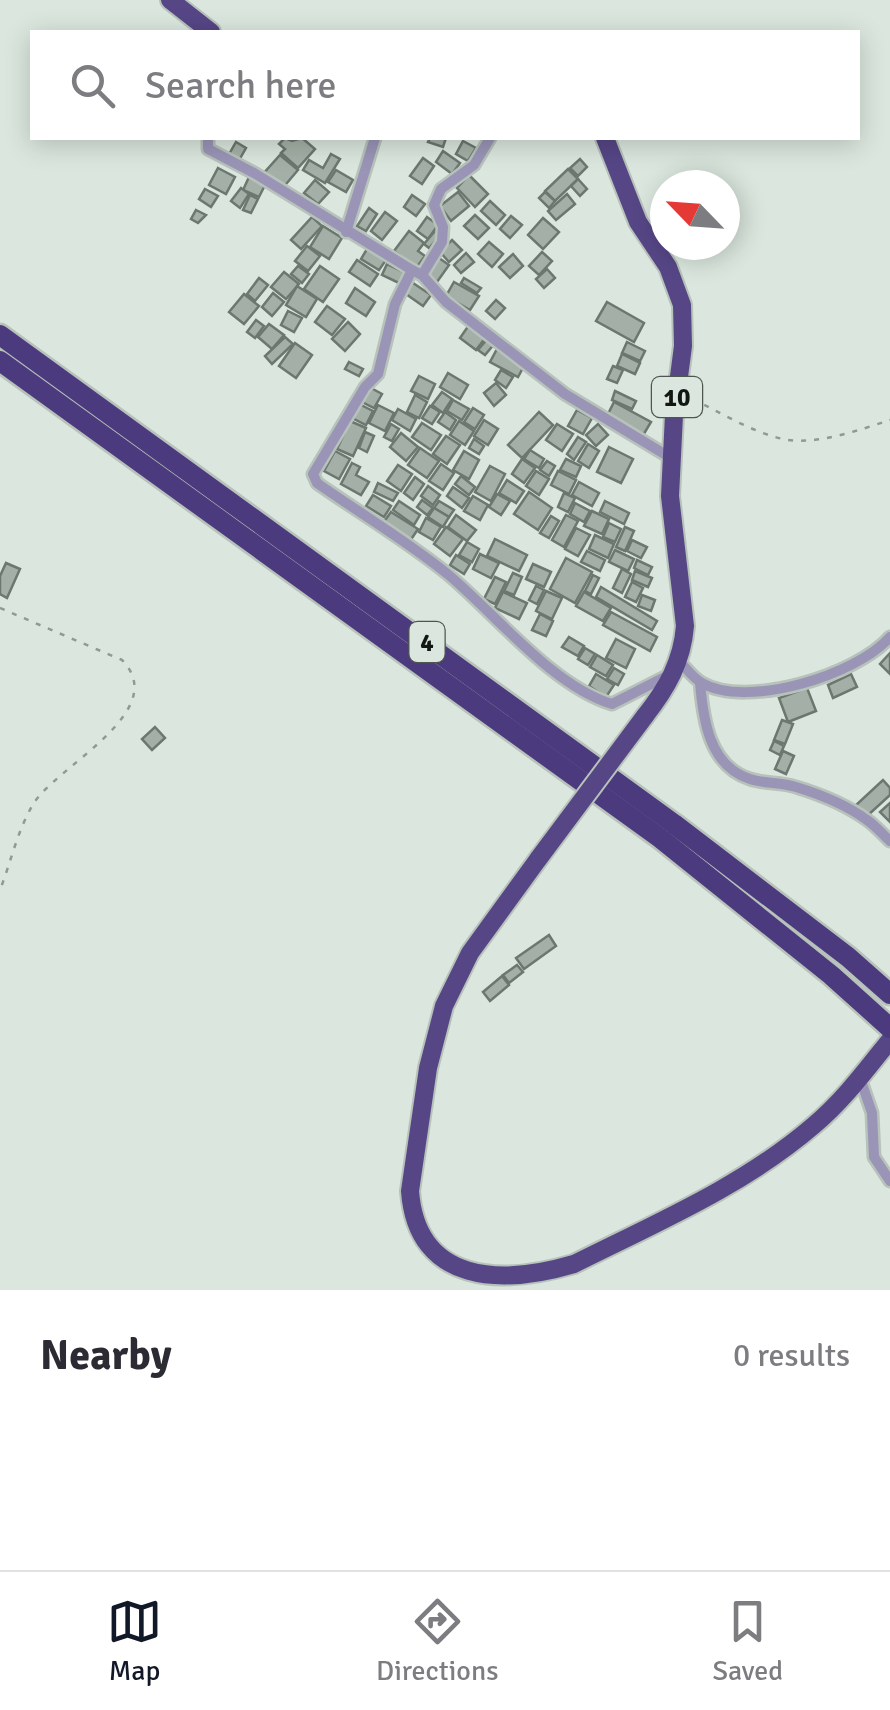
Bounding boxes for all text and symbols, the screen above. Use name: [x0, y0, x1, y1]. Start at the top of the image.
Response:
search box: [30, 30, 860, 140]
icon: search: [65, 58, 120, 113]
text: Search here: [145, 62, 337, 109]
north arrow: [650, 170, 740, 260]
road number: 10: [652, 377, 702, 417]
road number: 4: [410, 622, 444, 662]
text: Nearby: [40, 1330, 172, 1381]
text: 0 results: [733, 1336, 850, 1375]
tab: Map: [107, 1594, 162, 1688]
tab: Directions: [376, 1594, 498, 1688]
tab: Saved: [712, 1594, 783, 1688]

